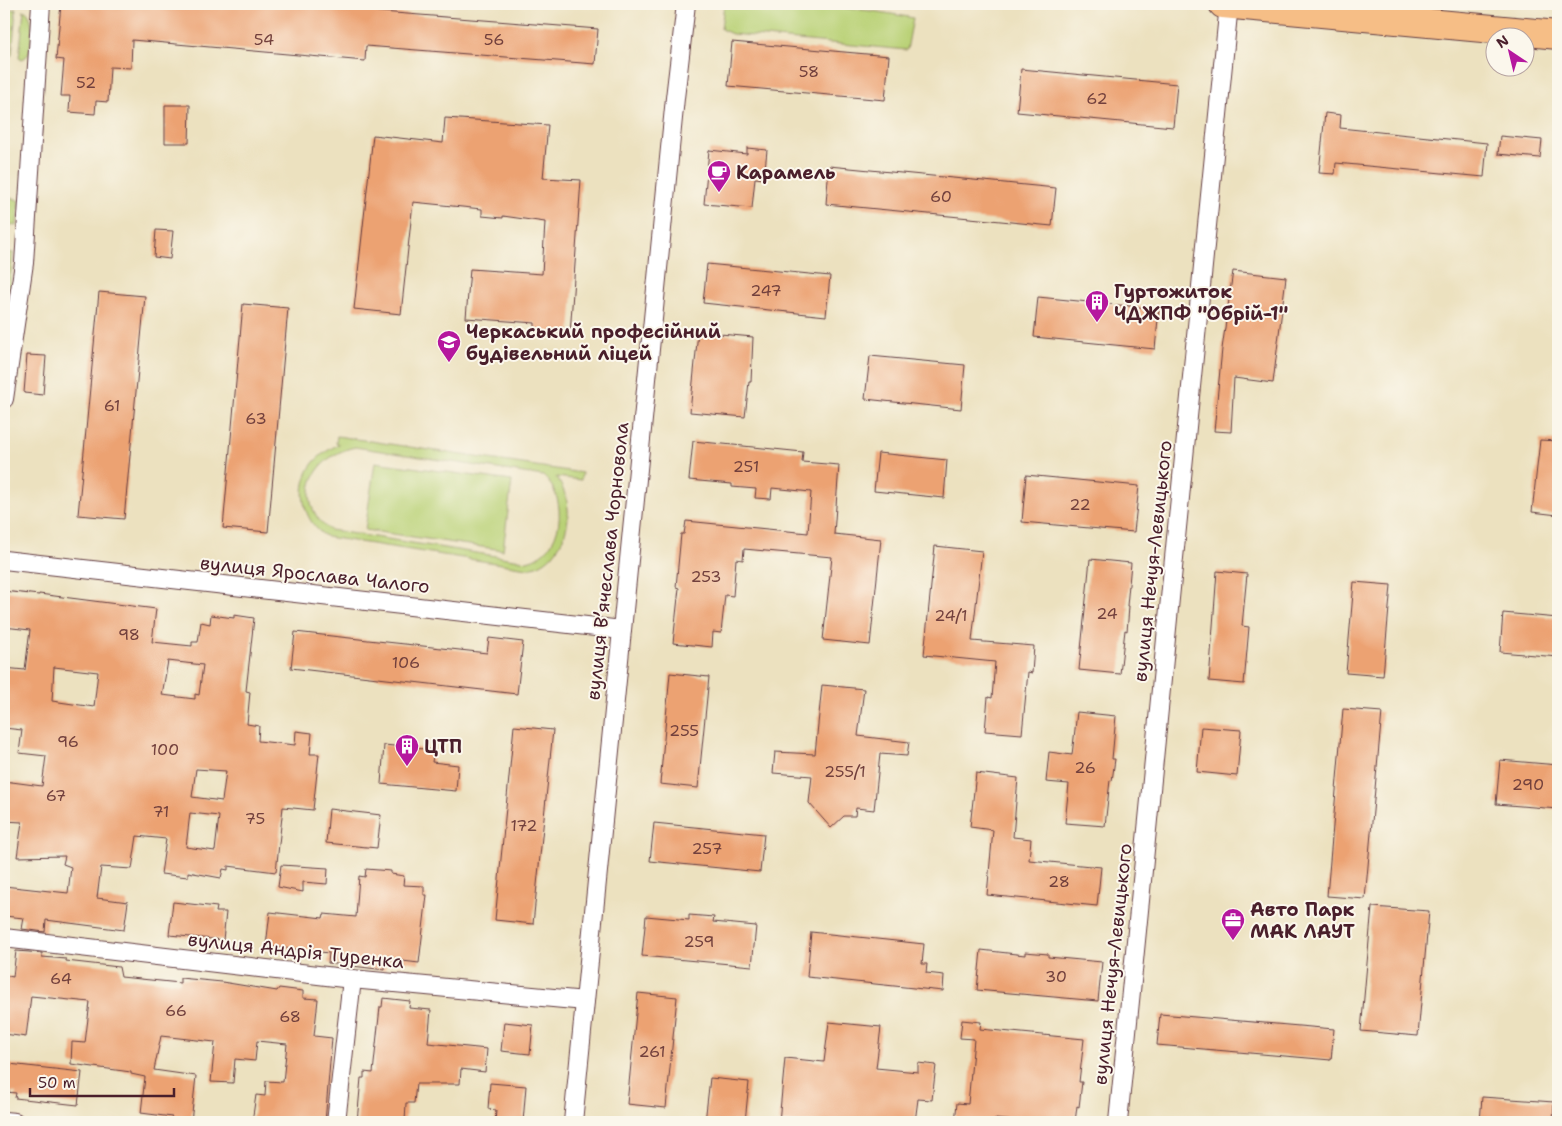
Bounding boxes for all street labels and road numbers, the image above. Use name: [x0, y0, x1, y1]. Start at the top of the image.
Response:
street label: вулиця Вʼячеслава Чорновола: [580, 421, 635, 701]
street label: вулиця Нечуя-Левицького: [1127, 439, 1178, 683]
street label: вулиця Ярослава Чалого: [199, 550, 431, 599]
street label: вулиця Нечуя-Левицького: [1087, 842, 1138, 1086]
street label: вулиця Андрія Туренка: [187, 927, 405, 974]

